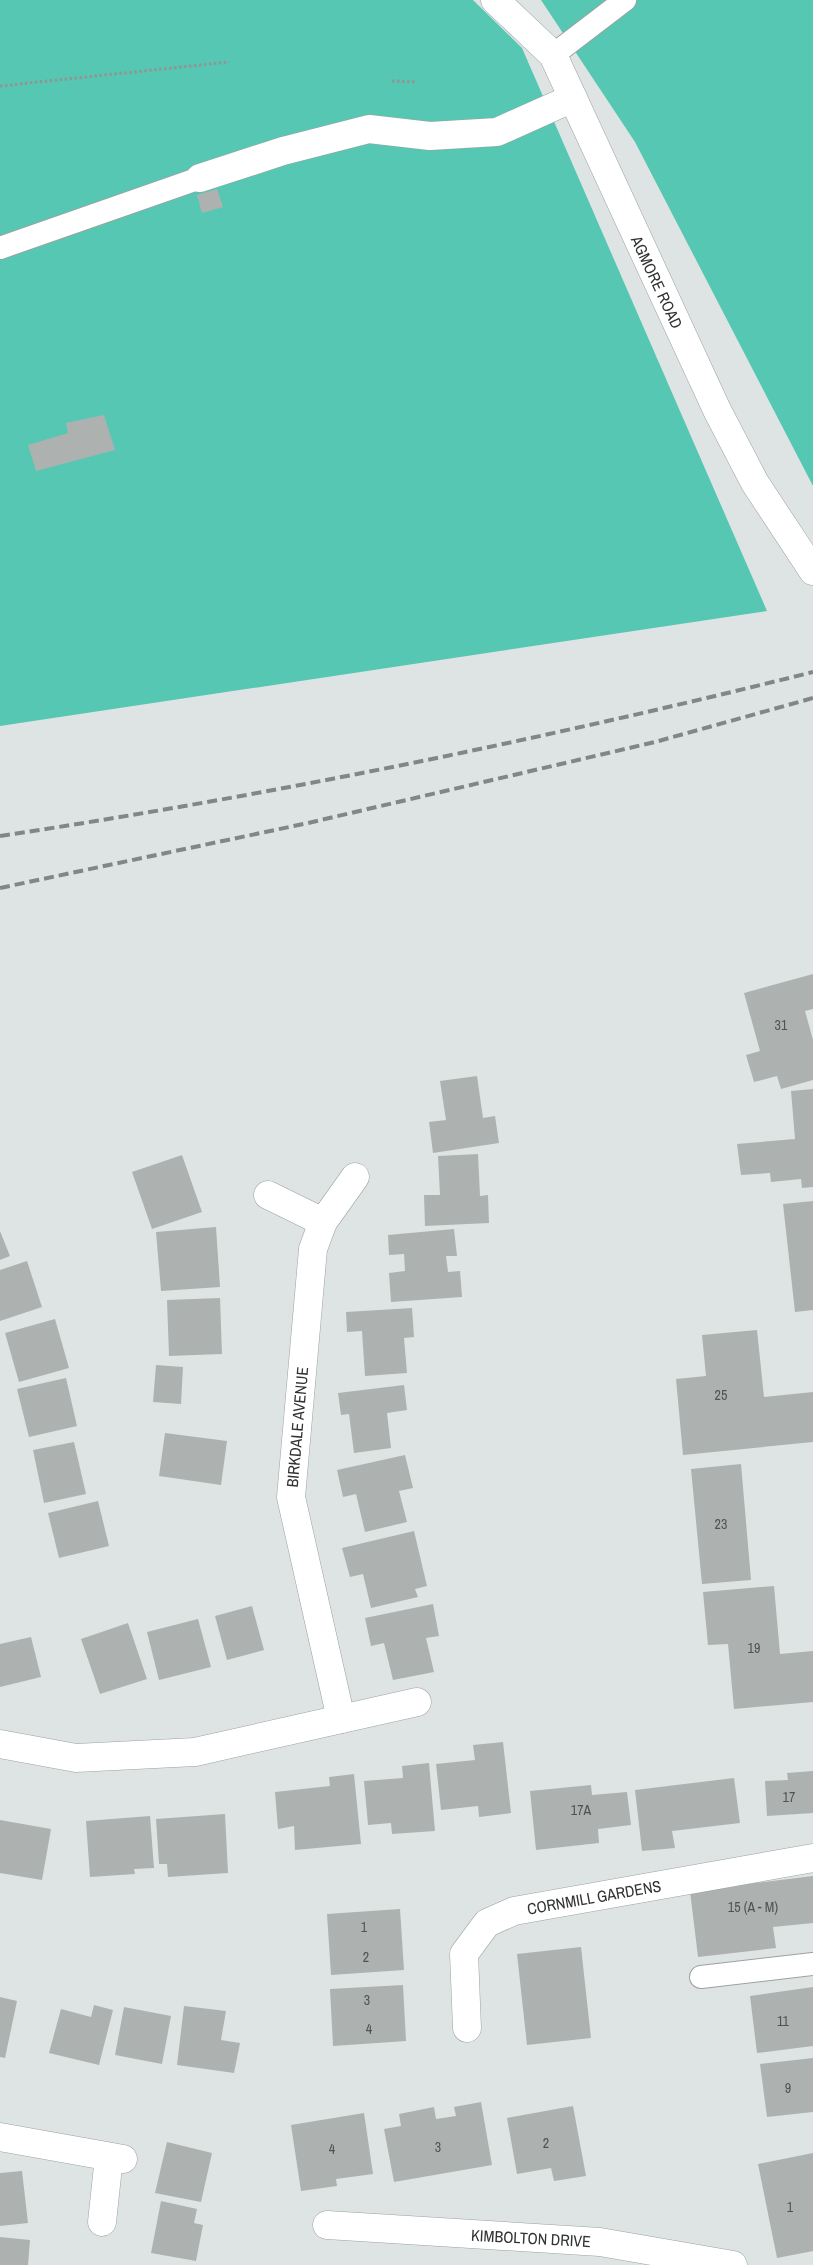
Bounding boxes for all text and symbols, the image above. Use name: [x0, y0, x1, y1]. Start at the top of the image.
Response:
street label: AGMORE ROAD: [626, 231, 688, 332]
house number: 31: [775, 1016, 788, 1034]
street label: BIRKDALE AVENUE: [281, 1366, 313, 1488]
house number: 25: [715, 1386, 727, 1404]
house number: 23: [715, 1515, 727, 1533]
house number: 19: [748, 1639, 760, 1657]
house number: 17: [783, 1788, 795, 1806]
house number: 17A: [571, 1801, 592, 1819]
street label: CORNMILL GARDENS: [525, 1874, 663, 1920]
house number: 15 (A - M): [728, 1898, 778, 1916]
house number: 1: [361, 1918, 368, 1936]
house number: 2: [363, 1948, 369, 1966]
house number: 3: [364, 1991, 370, 2009]
house number: 11: [777, 2012, 790, 2030]
house number: 4: [366, 2020, 373, 2038]
house number: 9: [785, 2079, 791, 2097]
house number: 2: [543, 2134, 549, 2152]
house number: 3: [435, 2138, 441, 2156]
house number: 4: [329, 2140, 336, 2158]
house number: 1: [787, 2198, 794, 2216]
street label: KIMBOLTON DRIVE: [471, 2224, 591, 2252]

